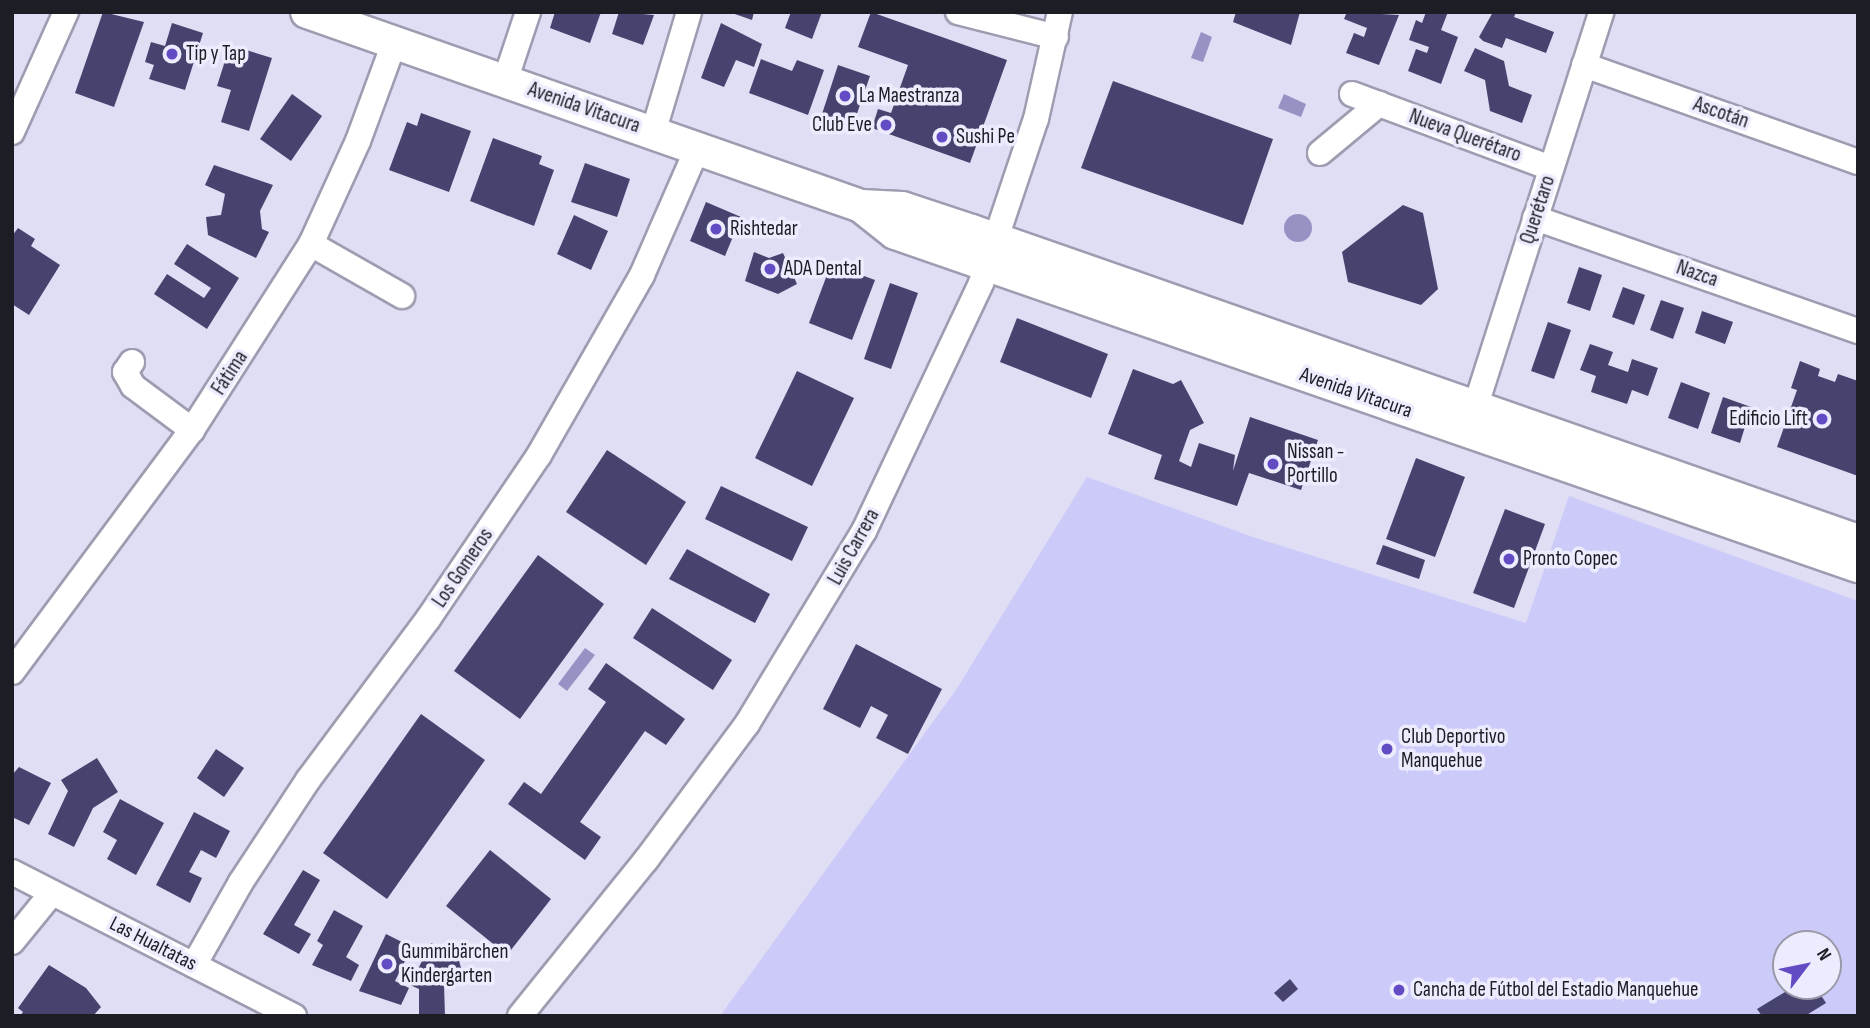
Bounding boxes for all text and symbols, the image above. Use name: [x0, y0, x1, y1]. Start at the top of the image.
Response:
place label: Tip y Tap: [186, 41, 246, 67]
marker: Tip y Tap: [164, 46, 180, 62]
street label: Avenida Vitacura: [525, 77, 643, 139]
place label: La Maestranza: [859, 83, 960, 109]
marker: La Maestranza: [837, 88, 853, 104]
street label: Ascotán: [1690, 92, 1752, 134]
street label: Nueva Querétaro: [1406, 104, 1524, 168]
place label: Club Eve: [812, 112, 872, 138]
marker: Club Eve: [878, 117, 894, 133]
place label: Sushi Pe: [956, 124, 1015, 150]
marker: Sushi Pe: [934, 129, 950, 145]
street label: Querétaro: [1515, 173, 1561, 247]
place label: Rishtedar: [730, 216, 798, 242]
marker: Rishtedar: [708, 221, 724, 237]
street label: Nazca: [1673, 255, 1721, 293]
place label: ADA Dental: [784, 256, 862, 282]
marker: ADA Dental: [762, 261, 778, 277]
street label: Fátima: [206, 346, 254, 400]
street label: Avenida Vitacura: [1297, 362, 1415, 424]
place label: Edificio Lift: [1729, 406, 1808, 432]
marker: Edificio Lift: [1814, 411, 1830, 427]
place label: Nissan - Portillo: [1287, 439, 1345, 489]
marker: Nissan - Portillo: [1265, 456, 1281, 472]
street label: Luis Carrera: [823, 505, 885, 589]
street label: Los Gomeros: [427, 524, 499, 612]
place label: Pronto Copec: [1523, 546, 1618, 572]
marker: Pronto Copec: [1501, 551, 1517, 567]
place label: Club Deportivo Manquehue: [1401, 724, 1505, 774]
marker: Club Deportivo Manquehue: [1379, 741, 1395, 757]
street label: Las Hualtatas: [105, 911, 201, 977]
north arrow: [1772, 930, 1842, 1000]
place label: Gummibärchen Kindergarten: [401, 939, 508, 989]
text: N: [1811, 944, 1836, 965]
marker: Gummibärchen Kindergarten: [379, 956, 395, 972]
place label: Cancha de Fútbol del Estadio Manquehue: [1413, 977, 1698, 1003]
marker: Cancha de Fútbol del Estadio Manquehue: [1391, 982, 1407, 998]

